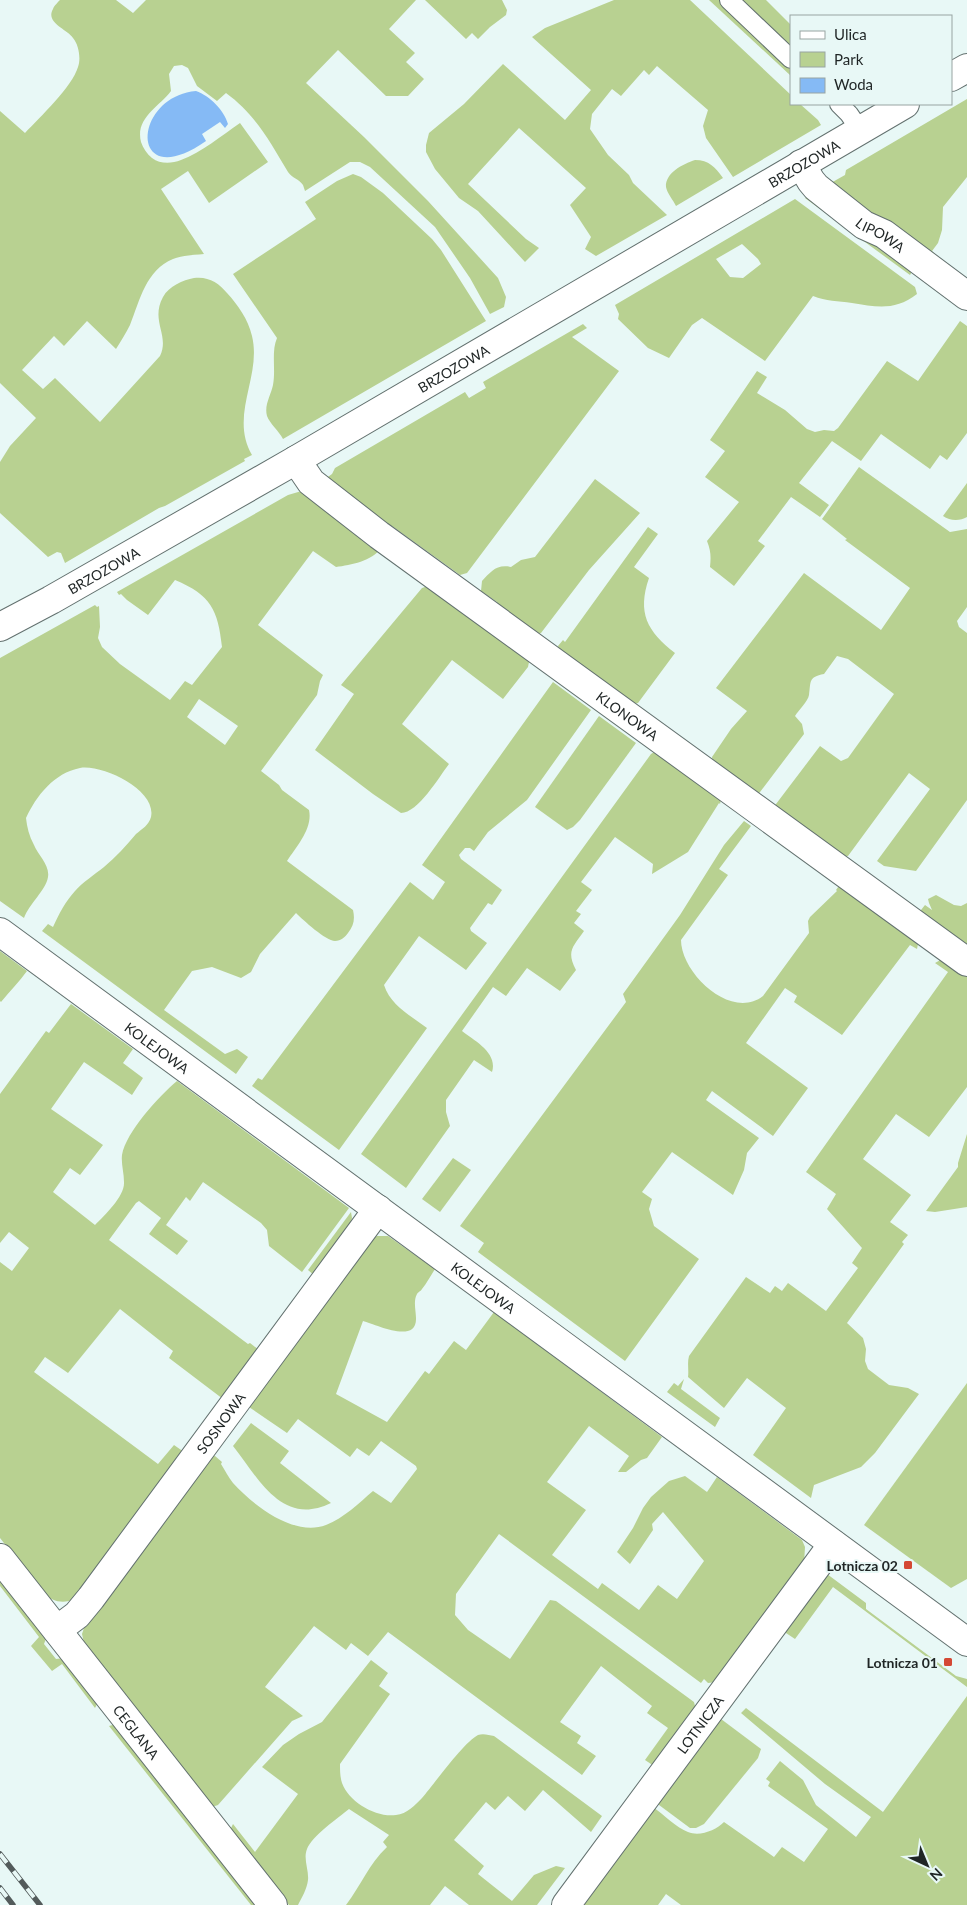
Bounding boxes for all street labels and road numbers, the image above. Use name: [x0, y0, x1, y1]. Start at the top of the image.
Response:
street label: BRZOZOWA: [765, 135, 843, 191]
street label: LIPOWA: [853, 214, 909, 256]
street label: BRZOZOWA: [415, 340, 492, 396]
street label: BRZOZOWA: [65, 543, 143, 597]
street label: KLONOWA: [593, 687, 662, 744]
street label: KOLEJOWA: [122, 1018, 193, 1077]
street label: KOLEJOWA: [448, 1258, 520, 1317]
street label: SOSNOWA: [192, 1388, 249, 1456]
street label: LOTNICZA: [673, 1691, 727, 1756]
street label: CEGLANA: [110, 1701, 164, 1763]

